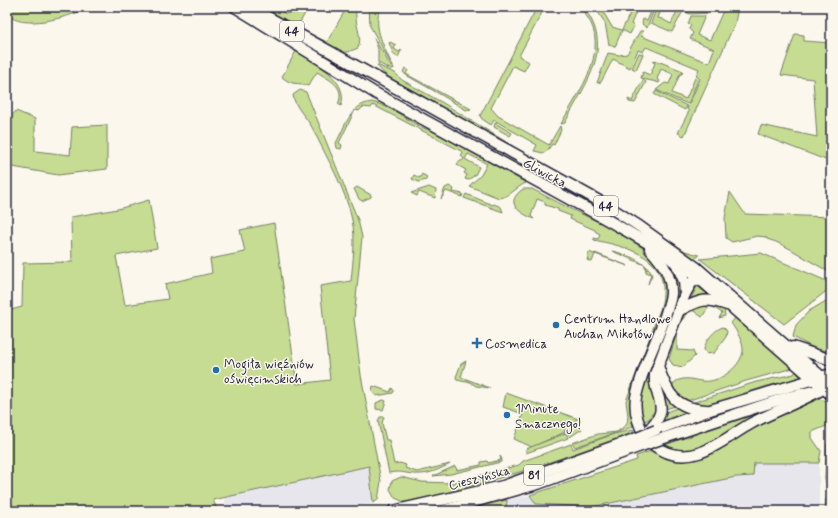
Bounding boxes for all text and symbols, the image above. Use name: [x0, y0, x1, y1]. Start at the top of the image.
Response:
road number: 44: [280, 21, 304, 41]
street label: Gliwicka: [520, 155, 569, 192]
road number: 44: [594, 196, 618, 216]
place label: Centrum Handlowe Auchan Mikołów: [564, 311, 671, 343]
marker: Centrum Handlowe Auchan Mikołów: [551, 320, 561, 330]
place label: Cosmedica: [485, 336, 547, 353]
marker: Cosmedica: [472, 338, 482, 348]
place label: Mogiła więźniów oświęcimskich: [224, 356, 314, 388]
marker: Mogiła więźniów oświęcimskich: [211, 365, 221, 375]
place label: 1Minute Smacznego!: [515, 401, 581, 434]
marker: 1Minute Smacznego!: [502, 410, 512, 420]
street label: Cieszyńska: [447, 462, 512, 495]
road number: 81: [524, 465, 544, 485]

